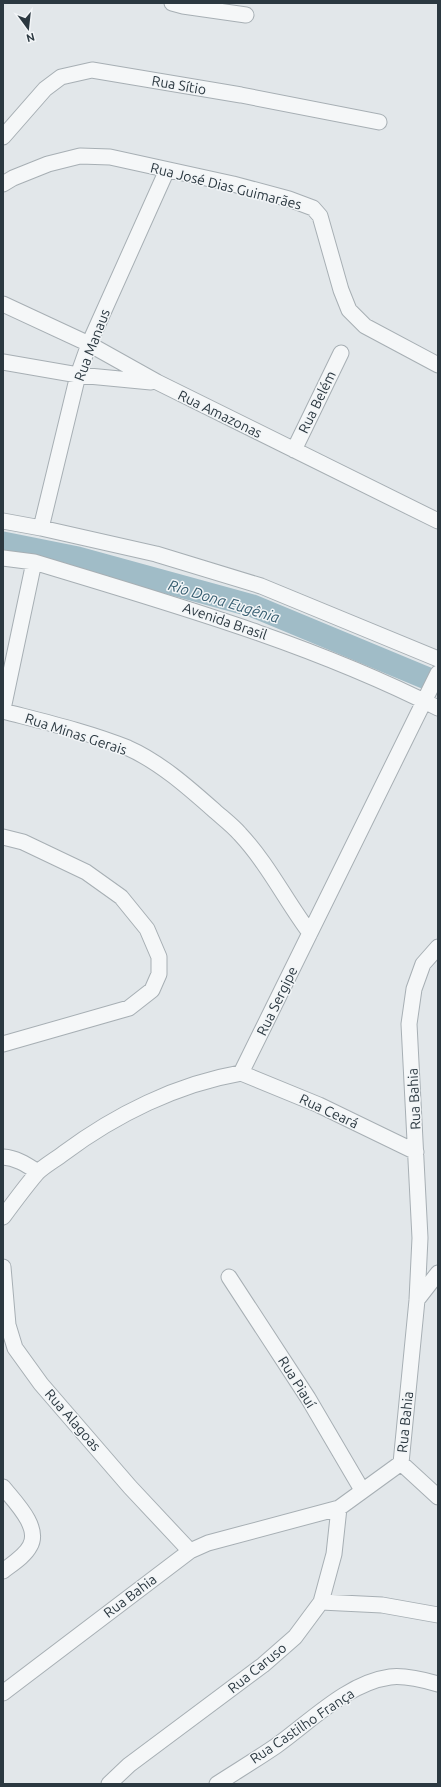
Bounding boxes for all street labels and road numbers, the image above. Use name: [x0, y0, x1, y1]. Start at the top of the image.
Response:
street label: Rua Sítio: [151, 72, 207, 98]
street label: Rua José Dias Guimarães: [149, 159, 303, 213]
street label: Rua Manaus: [71, 307, 113, 383]
street label: Rua Belém: [295, 368, 339, 436]
street label: Rua Amazonas: [175, 387, 265, 441]
street label: Avenida Brasil: [181, 599, 269, 643]
street label: Rua Minas Gerais: [23, 710, 129, 758]
street label: Rua Sergipe: [253, 964, 301, 1038]
street label: Rua Bahia: [404, 1068, 424, 1130]
street label: Rua Ceará: [297, 1090, 361, 1132]
street label: Rua Piauí: [275, 1353, 319, 1411]
street label: Rua Alagoas: [42, 1386, 104, 1454]
street label: Rua Bahia: [394, 1390, 416, 1454]
street label: Rua Bahia: [101, 1571, 159, 1621]
street label: Rua Caruso: [225, 1640, 289, 1696]
street label: Rua Castilho França: [247, 1685, 357, 1767]

